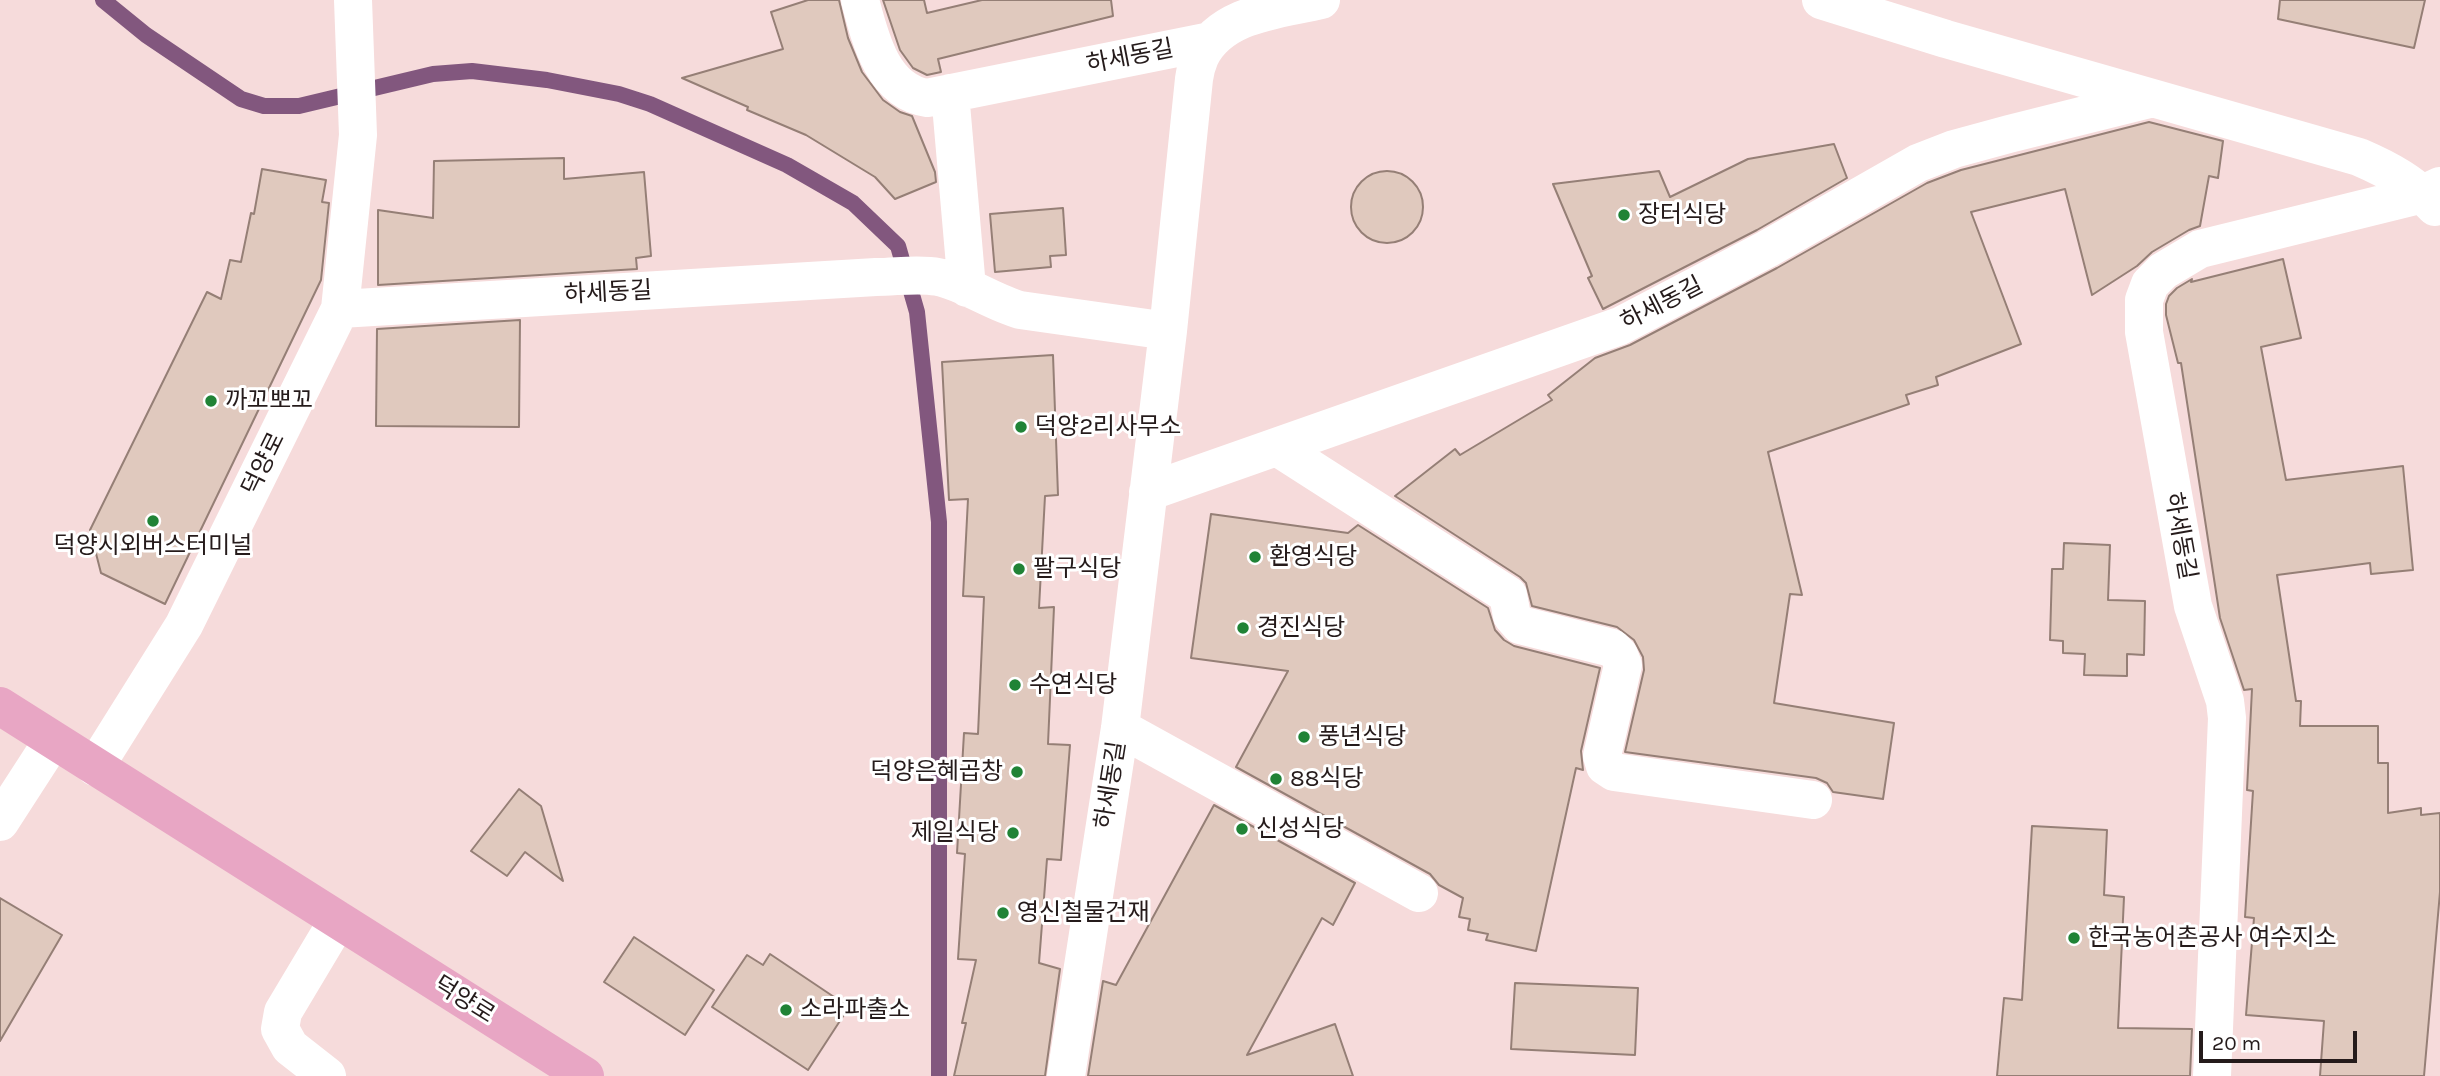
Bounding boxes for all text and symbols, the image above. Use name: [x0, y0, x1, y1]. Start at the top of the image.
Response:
street label: 하세동길: [1084, 34, 1176, 80]
place label: 장터식당: [1638, 201, 1726, 229]
marker: 장터식당: [1616, 207, 1632, 223]
street label: 하세동길: [1616, 271, 1708, 337]
street label: 하세동길: [563, 276, 653, 310]
place label: 까꼬뽀꼬: [225, 387, 313, 415]
marker: 까꼬뽀꼬: [203, 393, 219, 409]
place label: 덕양2리사무소: [1035, 413, 1181, 441]
marker: 덕양2리사무소: [1013, 419, 1029, 435]
street label: 덕양로: [237, 428, 291, 500]
street label: 하세동길: [2158, 490, 2202, 582]
marker: 덕양시외버스터미널: [145, 513, 161, 529]
place label: 덕양시외버스터미널: [54, 532, 252, 560]
place label: 환영식당: [1269, 543, 1357, 571]
marker: 환영식당: [1247, 549, 1263, 565]
place label: 팔구식당: [1033, 555, 1121, 583]
marker: 팔구식당: [1011, 561, 1027, 577]
place label: 경진식당: [1257, 614, 1345, 642]
marker: 경진식당: [1235, 620, 1251, 636]
place label: 수연식당: [1029, 671, 1117, 699]
marker: 수연식당: [1007, 677, 1023, 693]
place label: 풍년식당: [1318, 723, 1406, 751]
marker: 풍년식당: [1296, 729, 1312, 745]
street label: 하세동길: [1090, 739, 1132, 831]
place label: 덕양은혜곱창: [871, 758, 1003, 786]
marker: 덕양은혜곱창: [1009, 764, 1025, 780]
place label: 88식당: [1290, 765, 1364, 793]
marker: 88식당: [1268, 771, 1284, 787]
place label: 신성식당: [1256, 815, 1344, 843]
place label: 제일식당: [911, 819, 999, 847]
marker: 신성식당: [1234, 821, 1250, 837]
marker: 제일식당: [1005, 825, 1021, 841]
place label: 영신철물건재: [1017, 899, 1149, 927]
marker: 영신철물건재: [995, 905, 1011, 921]
place label: 한국농어촌공사 여수지소: [2088, 924, 2337, 952]
marker: 한국농어촌공사 여수지소: [2066, 930, 2082, 946]
street label: 덕양로: [428, 970, 500, 1030]
place label: 소라파출소: [800, 996, 910, 1024]
marker: 소라파출소: [778, 1002, 794, 1018]
scale bar: [2202, 1016, 2360, 1060]
text: 20 m: [2212, 1031, 2261, 1055]

